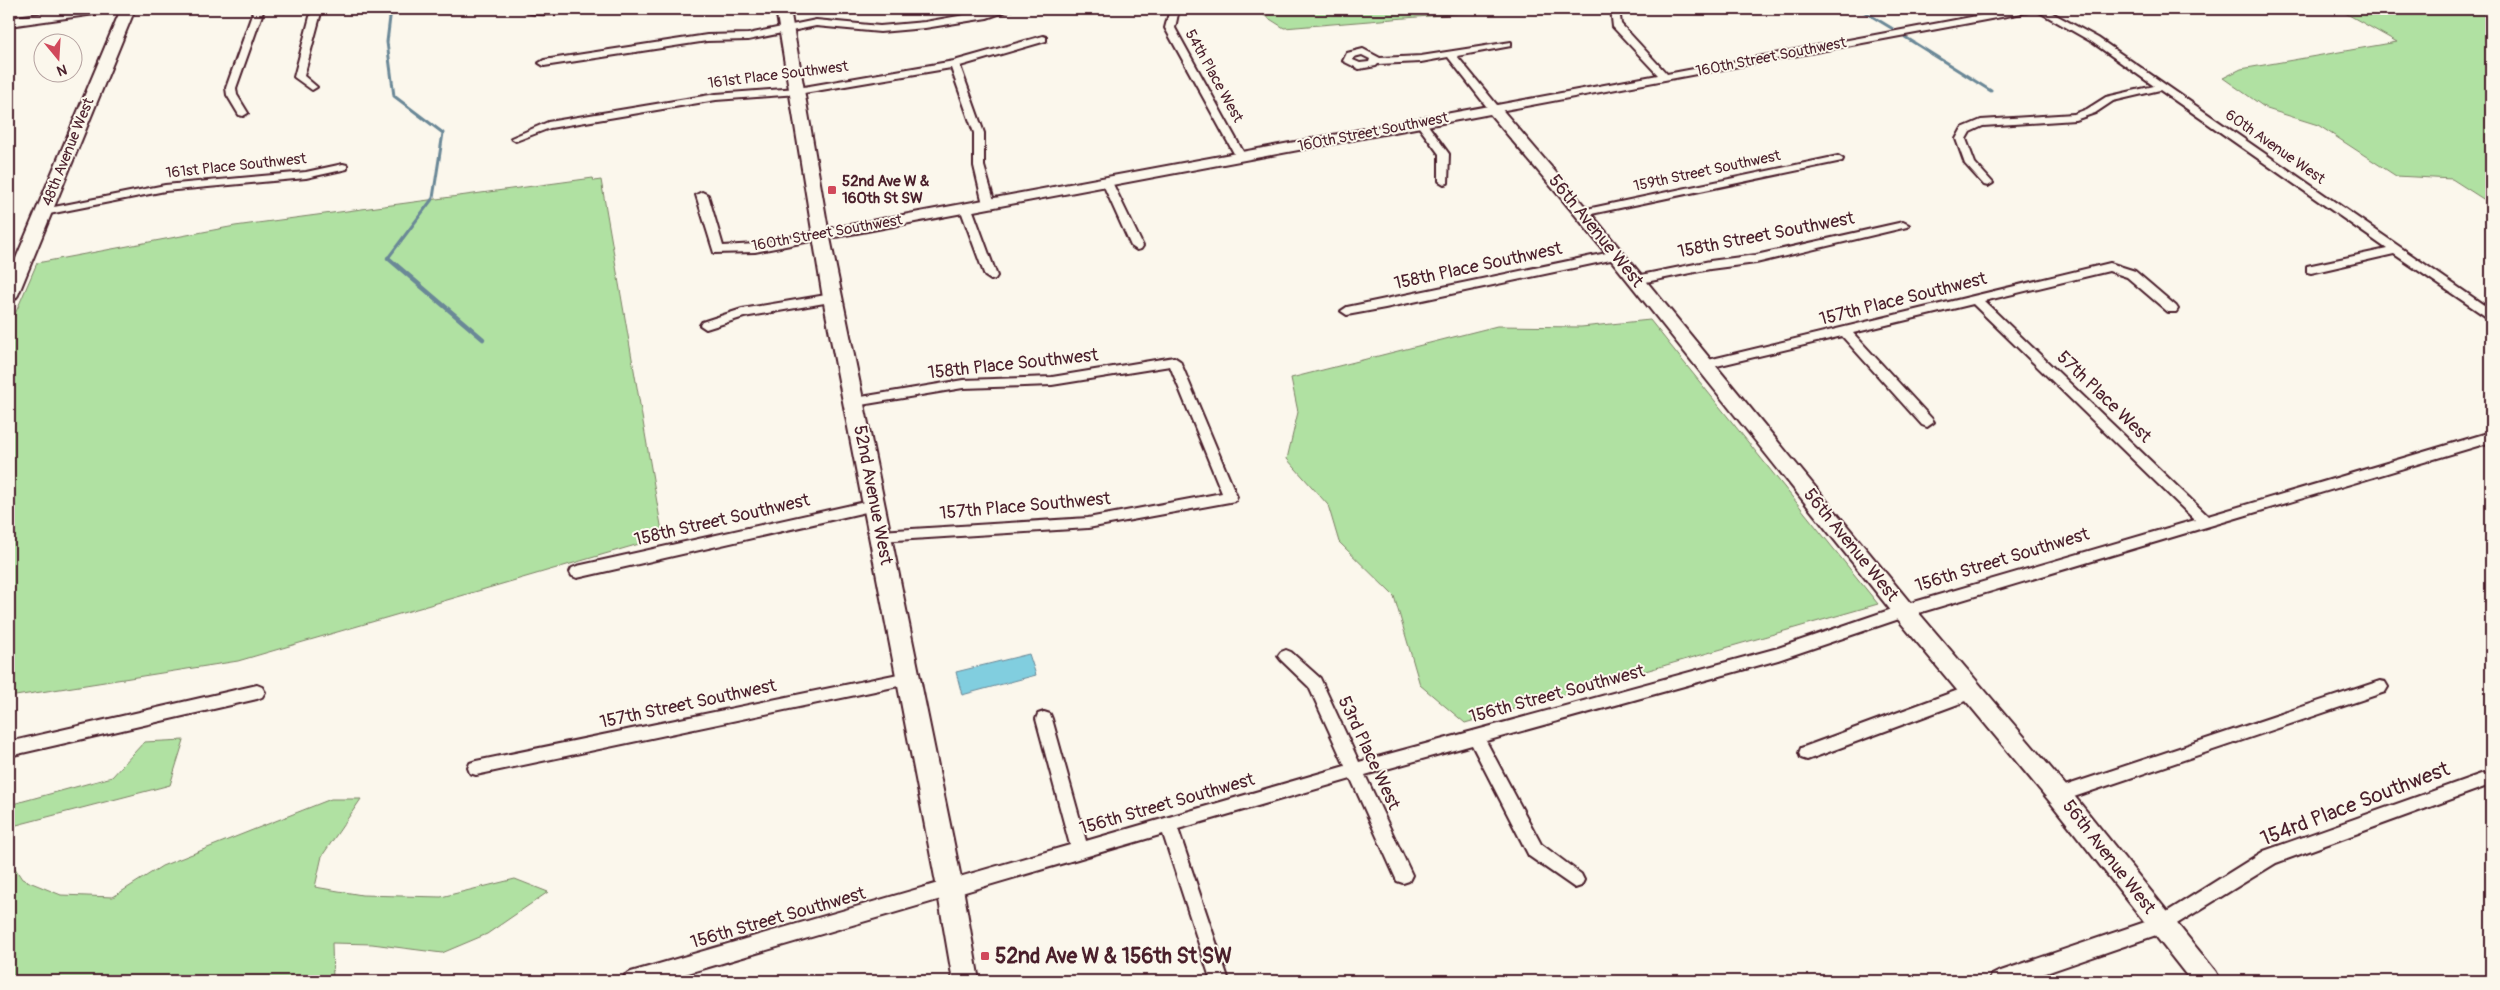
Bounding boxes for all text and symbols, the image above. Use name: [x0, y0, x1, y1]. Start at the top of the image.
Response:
street label: 54th Place West: [1181, 26, 1248, 127]
north arrow: [32, 32, 82, 82]
street label: 160th Street Southwest: [1694, 33, 1849, 81]
street label: 161st Place Southwest: [707, 57, 850, 93]
text: N: [55, 60, 69, 79]
street label: 48th Avenue West: [38, 94, 99, 209]
street label: 60th Avenue West: [2221, 105, 2329, 189]
street label: 160th Street Southwest: [1296, 108, 1451, 156]
street label: 159th Street Southwest: [1632, 146, 1783, 196]
street label: 161st Place Southwest: [165, 149, 308, 183]
street label: 56th Avenue West: [1543, 170, 1649, 293]
place label: 52nd Ave W & 160th St SW: [842, 172, 929, 208]
marker: 52nd Ave W & 160th St SW: [826, 184, 838, 196]
street label: 158th Street Southwest: [1676, 206, 1857, 263]
street label: 160th Street Southwest: [750, 210, 905, 256]
street label: 158th Place Southwest: [1392, 237, 1565, 295]
street label: 157th Place Southwest: [1817, 267, 1990, 331]
street label: 158th Place Southwest: [927, 344, 1100, 384]
street label: 57th Place West: [2052, 346, 2157, 448]
street label: 52nd Avenue West: [848, 423, 898, 567]
street label: 56th Avenue West: [1798, 484, 1904, 607]
street label: 157th Place Southwest: [938, 487, 1112, 525]
street label: 158th Street Southwest: [632, 488, 813, 551]
street label: 156th Street Southwest: [1912, 522, 2093, 597]
street label: 156th Street Southwest: [1467, 659, 1648, 729]
street label: 157th Street Southwest: [598, 674, 779, 734]
street label: 53rd Place West: [1333, 693, 1406, 814]
street label: 154rd Place Southwest: [2257, 755, 2454, 853]
street label: 156th Street Southwest: [1077, 768, 1258, 840]
street label: 56th Avenue West: [2057, 795, 2161, 919]
street label: 156th Street Southwest: [688, 882, 869, 954]
place label: 52nd Ave W & 156th St SW: [995, 943, 1232, 970]
marker: 52nd Ave W & 156th St SW: [979, 950, 991, 962]

